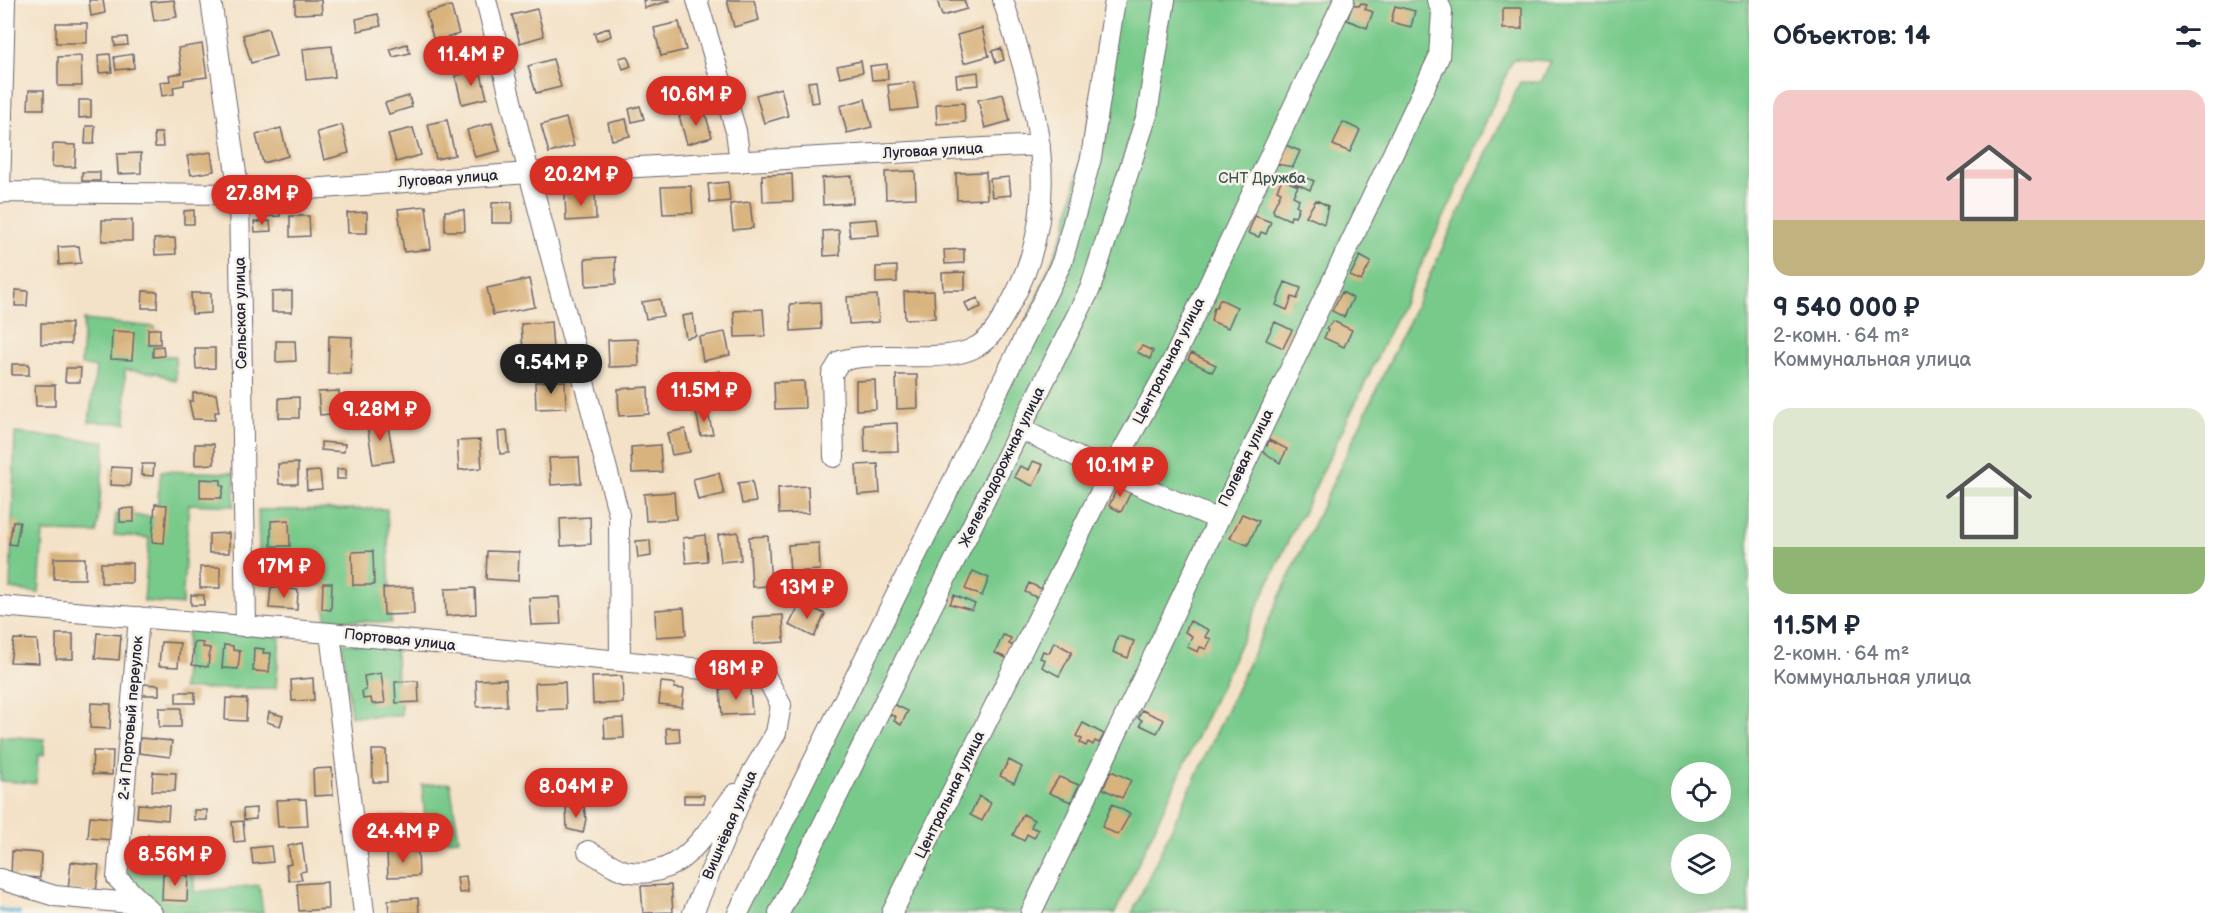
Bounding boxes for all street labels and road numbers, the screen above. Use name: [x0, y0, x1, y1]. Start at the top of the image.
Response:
street label: Луговая улица: [881, 139, 984, 163]
street label: Луговая улица: [396, 166, 499, 192]
street label: Сельская улица: [231, 257, 251, 369]
street label: Центральная улица: [1129, 294, 1209, 428]
street label: Железнодорожная улица: [955, 384, 1049, 550]
street label: Полевая улица: [1214, 406, 1278, 510]
street label: Портовая улица: [343, 625, 457, 655]
street label: 2-й Портовый переулок: [114, 635, 148, 801]
street label: Центральная улица: [911, 728, 989, 862]
street label: Вишнёвая улица: [698, 767, 762, 882]

